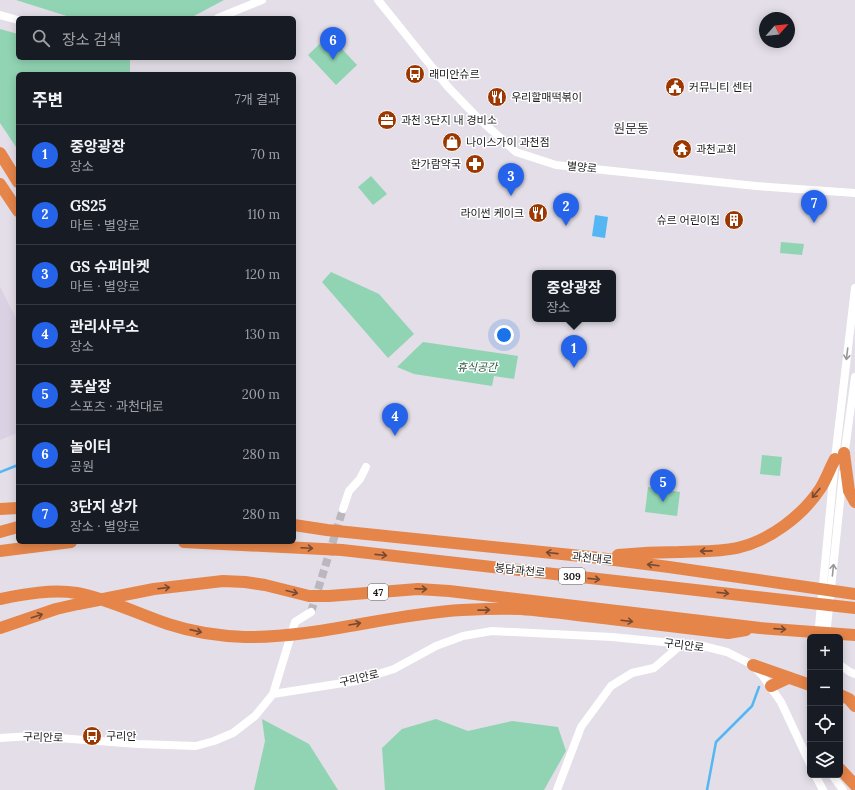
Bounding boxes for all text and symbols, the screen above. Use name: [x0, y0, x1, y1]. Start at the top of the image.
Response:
north arrow: [759, 12, 795, 48]
search box: [16, 16, 296, 60]
icon: search: [30, 27, 52, 49]
pin: 6: [320, 27, 346, 60]
text: 장소 검색: [62, 30, 121, 49]
bus stop icon: 래미안슈르: [404, 63, 426, 85]
place label: 래미안슈르: [429, 67, 480, 81]
public building icon: 커뮤니티 센터: [664, 76, 686, 98]
place label: 커뮤니티 센터: [689, 80, 753, 94]
restaurant icon: 우리할매떡볶이: [486, 86, 508, 108]
text: 주변: [32, 89, 63, 111]
place label: 우리할매떡볶이: [511, 90, 582, 104]
text: 7개 결과: [235, 91, 280, 108]
office icon: 과천 3단지 내 경비소: [376, 109, 398, 131]
place label: 과천 3단지 내 경비소: [401, 113, 497, 127]
district label: 원문동: [613, 120, 649, 137]
shop icon: 나이스가이 과천점: [441, 131, 463, 153]
place label: 나이스가이 과천점: [466, 135, 550, 149]
text: 중앙광장: [70, 137, 125, 156]
temple icon: 과천교회: [671, 138, 693, 160]
place label: 과천교회: [696, 142, 736, 156]
text: 1: [42, 146, 48, 163]
text: 70 m: [251, 146, 280, 163]
pharmacy icon: 한가람약국: [464, 153, 486, 175]
place label: 한가람약국: [410, 157, 461, 171]
text: 장소: [70, 158, 94, 175]
street label: 별양로: [566, 158, 598, 176]
pin: 3: [498, 163, 524, 196]
pin: 7: [801, 190, 827, 223]
pin: 2: [553, 193, 579, 226]
text: GS25: [70, 196, 106, 215]
restaurant icon: 라이썬 케이크: [527, 202, 549, 224]
text: 2: [42, 206, 48, 223]
text: 110 m: [247, 206, 280, 223]
place label: 라이썬 케이크: [460, 206, 524, 220]
building icon: 슈르 어린이집: [723, 209, 745, 231]
place label: 슈르 어린이집: [656, 213, 720, 227]
text: 마트 · 별양로: [70, 217, 140, 234]
text: GS 슈퍼마켓: [70, 257, 149, 276]
text: 3: [41, 266, 49, 283]
text: 120 m: [245, 266, 280, 283]
popup: [532, 270, 616, 322]
text: 마트 · 별양로: [70, 278, 140, 295]
text: 중앙광장: [546, 278, 602, 297]
text: 장소: [546, 299, 570, 316]
text: 관리사무소: [70, 317, 139, 336]
your location: [494, 325, 514, 345]
text: 4: [41, 326, 49, 343]
text: 130 m: [245, 326, 280, 343]
pin: 1: [561, 335, 587, 368]
text: 장소: [70, 338, 94, 355]
one-way arrow: [843, 348, 851, 361]
park label: 휴식공간: [457, 360, 499, 374]
text: 풋살장: [70, 377, 111, 396]
text: 5: [41, 386, 49, 403]
text: 200 m: [242, 386, 280, 403]
text: 스포츠 · 과천대로: [70, 398, 164, 415]
pin: 4: [382, 403, 408, 436]
text: 놀이터: [70, 437, 111, 456]
text: 6: [41, 446, 49, 463]
text: 280 m: [243, 446, 280, 463]
text: 공원: [70, 458, 94, 475]
pin: 5: [650, 469, 676, 502]
one-way arrow: [812, 488, 821, 498]
text: 3단지 상가: [70, 497, 138, 516]
text: 7: [42, 506, 48, 523]
text: 280 m: [243, 506, 280, 523]
text: 장소 · 별양로: [70, 518, 140, 535]
one-way arrow: [300, 544, 313, 552]
one-way arrow: [700, 547, 713, 555]
one-way arrow: [546, 549, 559, 557]
street label: 과천대로: [571, 549, 613, 567]
one-way arrow: [374, 551, 387, 558]
street label: 봉담과천로: [494, 560, 546, 580]
one-way arrow: [647, 561, 660, 569]
one-way arrow: [829, 564, 837, 577]
road number: 309: [559, 568, 585, 584]
one-way arrow: [587, 575, 600, 583]
one-way arrow: [157, 584, 170, 592]
road number: 47: [368, 584, 388, 600]
one-way arrow: [415, 585, 428, 593]
one-way arrow: [285, 588, 298, 596]
one-way arrow: [716, 590, 729, 597]
one-way arrow: [477, 606, 490, 613]
one-way arrow: [31, 611, 43, 619]
one-way arrow: [620, 617, 633, 625]
one-way arrow: [348, 620, 361, 628]
one-way arrow: [773, 626, 786, 633]
one-way arrow: [189, 627, 202, 635]
map controls: [807, 634, 843, 778]
button: +: [807, 634, 843, 670]
street label: 구리안로: [663, 636, 705, 654]
street label: 구리안로: [338, 667, 380, 689]
button: −: [807, 670, 843, 706]
button: locate: [807, 706, 843, 742]
bus stop icon: 구리안: [81, 725, 103, 747]
street label: 구리안로: [23, 729, 63, 745]
place label: 구리안: [106, 729, 136, 743]
button: layers: [807, 742, 843, 778]

